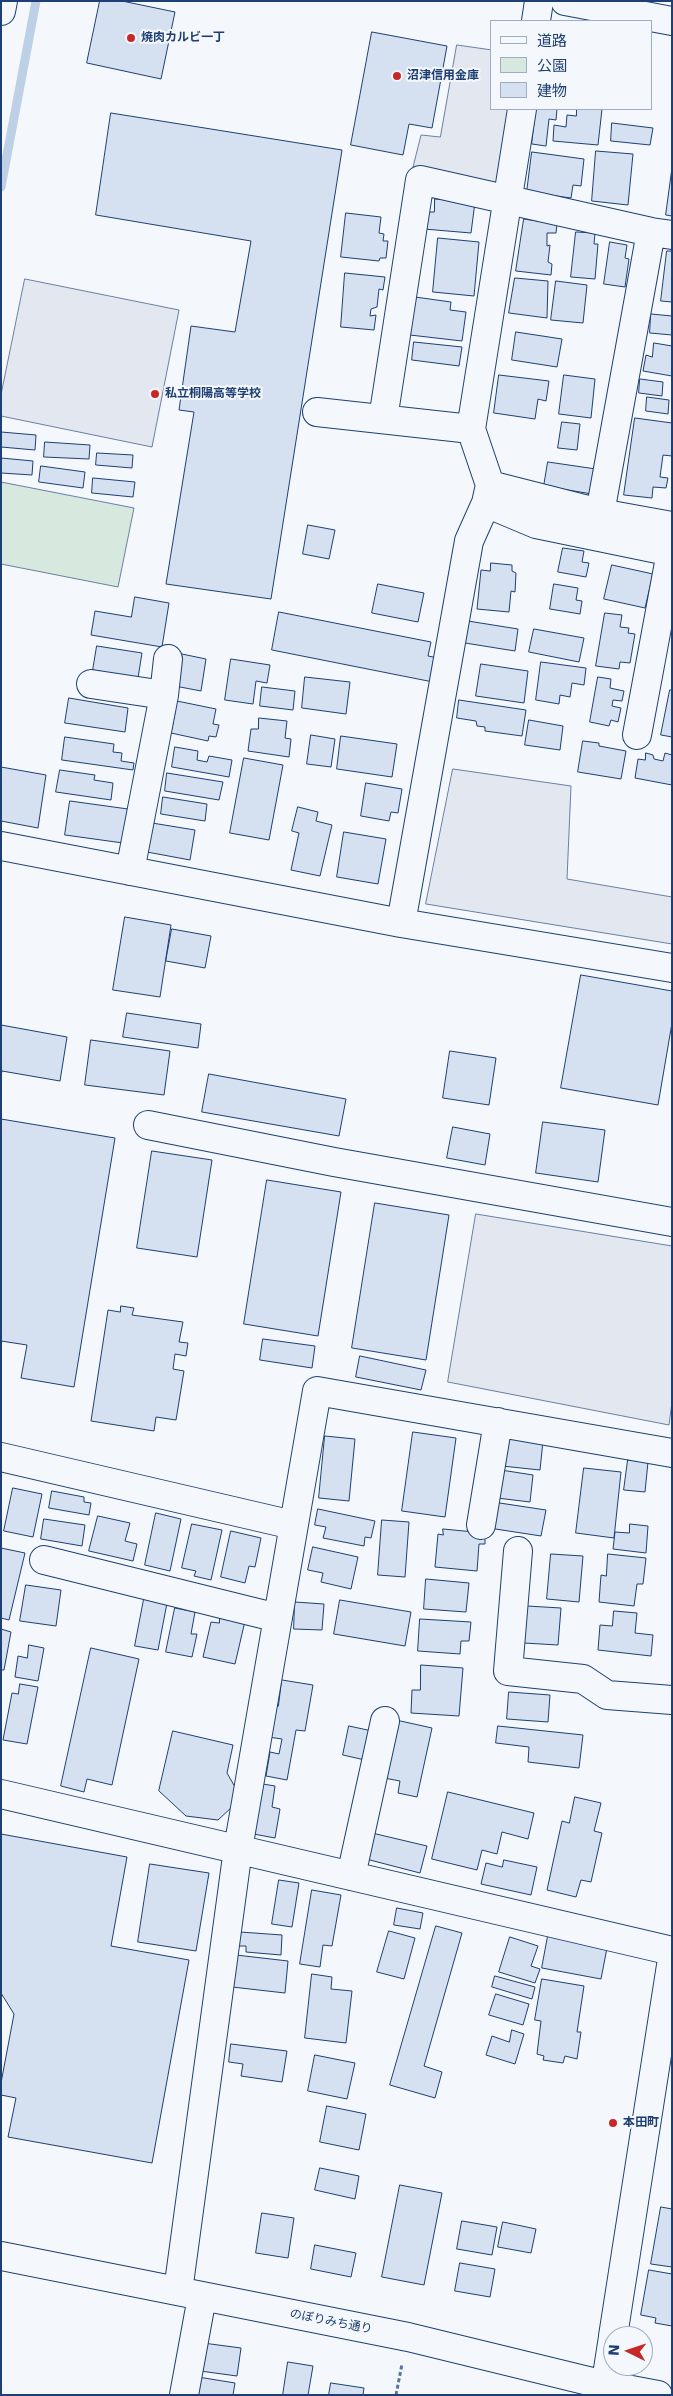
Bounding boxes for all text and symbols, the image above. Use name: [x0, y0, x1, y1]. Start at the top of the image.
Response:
legend: [490, 20, 653, 110]
place label: 焼肉カルビ一丁: [141, 31, 225, 45]
marker: 焼肉カルビ一丁: [125, 32, 137, 44]
text: 道路: [537, 32, 567, 50]
text: 公園: [537, 57, 567, 75]
place label: 沼津信用金庫: [407, 69, 479, 83]
marker: 沼津信用金庫: [391, 70, 403, 82]
text: 建物: [537, 82, 567, 100]
place label: 私立桐陽高等学校: [165, 387, 261, 401]
marker: 私立桐陽高等学校: [149, 388, 161, 400]
place label: 本田町: [623, 2116, 659, 2130]
marker: 本田町: [607, 2117, 619, 2129]
street label: のぼりみち通り: [288, 2307, 374, 2337]
north arrow: [603, 2326, 653, 2376]
text: N: [606, 2344, 622, 2356]

